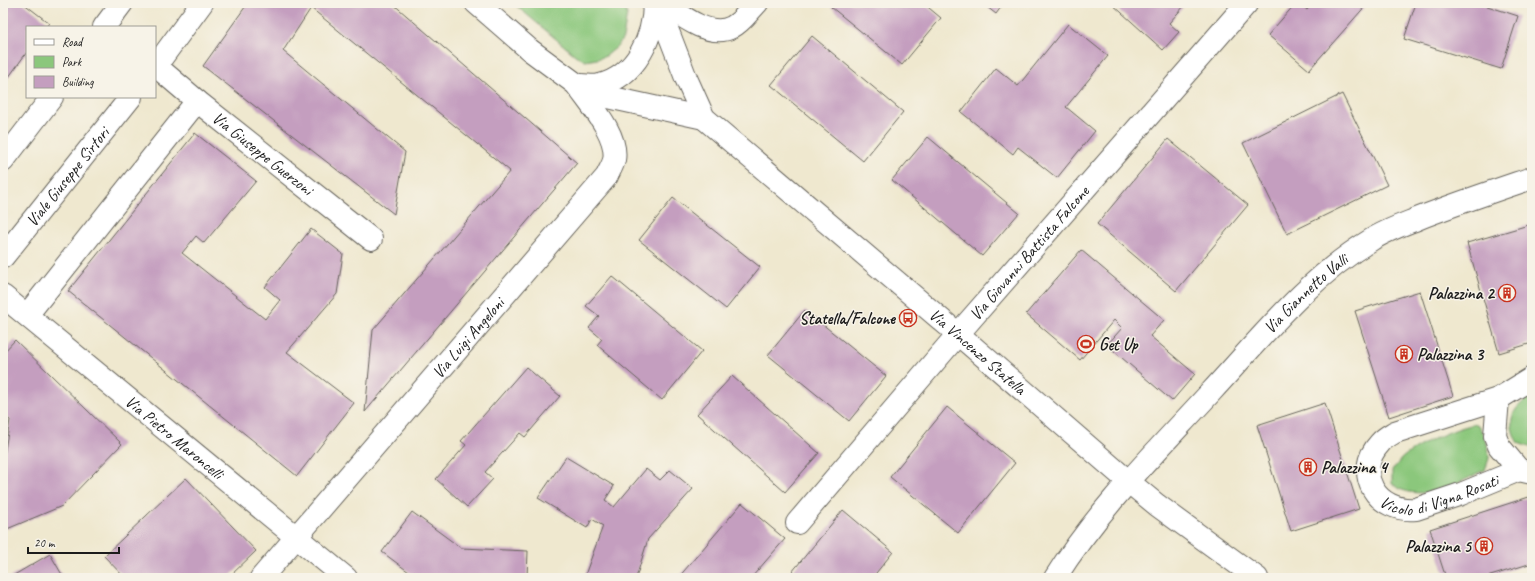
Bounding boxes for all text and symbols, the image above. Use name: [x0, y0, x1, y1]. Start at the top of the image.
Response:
legend: [26, 26, 156, 98]
text: Road: [62, 34, 84, 50]
text: Park: [62, 54, 83, 70]
text: Building: [62, 74, 94, 90]
street label: Via Giuseppe Guerzoni: [208, 107, 319, 201]
street label: Viale Giuseppe Sirtori: [21, 121, 115, 231]
street label: Via Giovanni Battista Falcone: [964, 180, 1094, 324]
street label: Via Giannetto Valli: [1259, 248, 1353, 338]
place label: Palazzina 2: [1428, 283, 1495, 304]
building icon: Palazzina 2: [1497, 283, 1517, 303]
street label: Via Luigi Angeloni: [427, 292, 510, 383]
street label: Via Vincenzo Statella: [925, 304, 1031, 400]
place label: Statella/Falcone: [799, 308, 896, 329]
bus stop icon: Statella/Falcone: [898, 308, 918, 328]
sports icon: Get Up: [1076, 334, 1096, 354]
place label: Get Up: [1099, 334, 1139, 355]
building icon: Palazzina 3: [1394, 344, 1414, 364]
place label: Palazzina 3: [1417, 344, 1484, 365]
street label: Via Pietro Maroncelli: [121, 391, 230, 485]
building icon: Palazzina 4: [1298, 457, 1318, 477]
place label: Palazzina 4: [1321, 457, 1389, 478]
street label: Vicolo di Vigna Rosati: [1376, 468, 1504, 520]
scale bar: [28, 529, 119, 555]
text: 20 m: [34, 535, 56, 551]
place label: Palazzina 5: [1405, 536, 1473, 557]
building icon: Palazzina 5: [1474, 536, 1494, 556]

